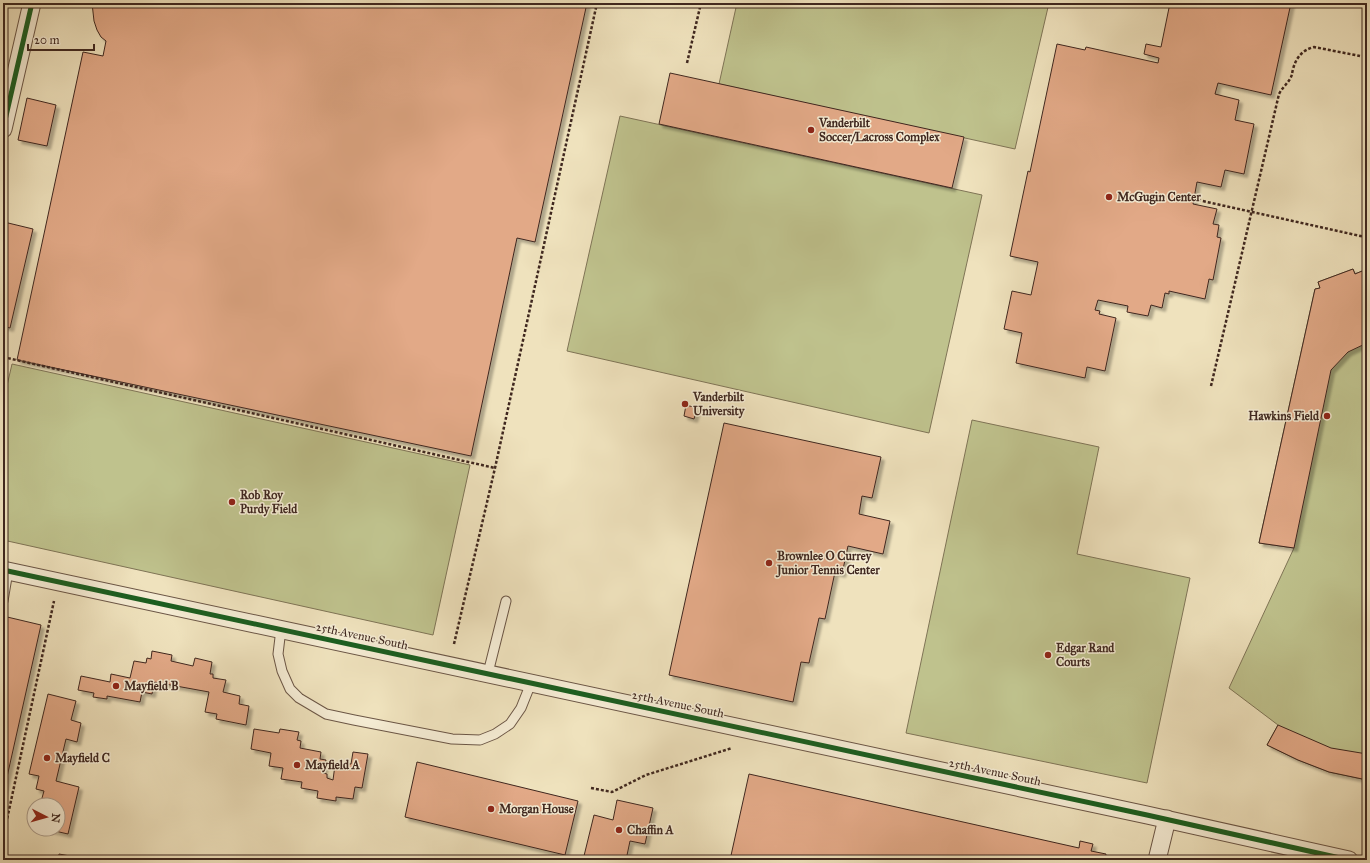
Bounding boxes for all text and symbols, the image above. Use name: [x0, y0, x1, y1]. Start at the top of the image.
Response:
scale bar: [28, 26, 94, 52]
text: 20 m: [34, 33, 60, 47]
place label: Vanderbilt Soccer/Lacross Complex: [818, 116, 940, 145]
marker: Vanderbilt Soccer/Lacross Complex: [806, 125, 816, 135]
place label: McGugin Center: [1117, 190, 1201, 205]
marker: McGugin Center: [1104, 192, 1114, 202]
place label: Vanderbilt University: [692, 390, 746, 419]
marker: Vanderbilt University: [680, 399, 690, 409]
place label: Hawkins Field: [1248, 409, 1320, 423]
marker: Hawkins Field: [1322, 411, 1332, 421]
place label: Rob Roy Purdy Field: [240, 488, 298, 517]
marker: Rob Roy Purdy Field: [227, 497, 237, 507]
place label: Brownlee O Currey Junior Tennis Center: [775, 549, 880, 578]
marker: Brownlee O Currey Junior Tennis Center: [764, 558, 774, 568]
street label: 25th Avenue South: [315, 619, 410, 653]
place label: Edgar Rand Courts: [1056, 641, 1115, 669]
marker: Edgar Rand Courts: [1043, 650, 1053, 660]
place label: Mayfield B: [124, 679, 179, 694]
marker: Mayfield B: [111, 681, 121, 691]
street label: 25th Avenue South: [631, 687, 726, 721]
place label: Mayfield C: [55, 751, 110, 766]
marker: Mayfield C: [42, 753, 52, 763]
street label: 25th Avenue South: [948, 755, 1043, 789]
place label: Mayfield A: [305, 758, 361, 773]
marker: Mayfield A: [292, 760, 302, 770]
north arrow: [26, 797, 66, 837]
place label: Morgan House: [499, 802, 574, 817]
marker: Morgan House: [486, 804, 496, 814]
text: N: [48, 813, 62, 824]
place label: Chaffin A: [627, 823, 674, 837]
marker: Chaffin A: [614, 825, 624, 835]

